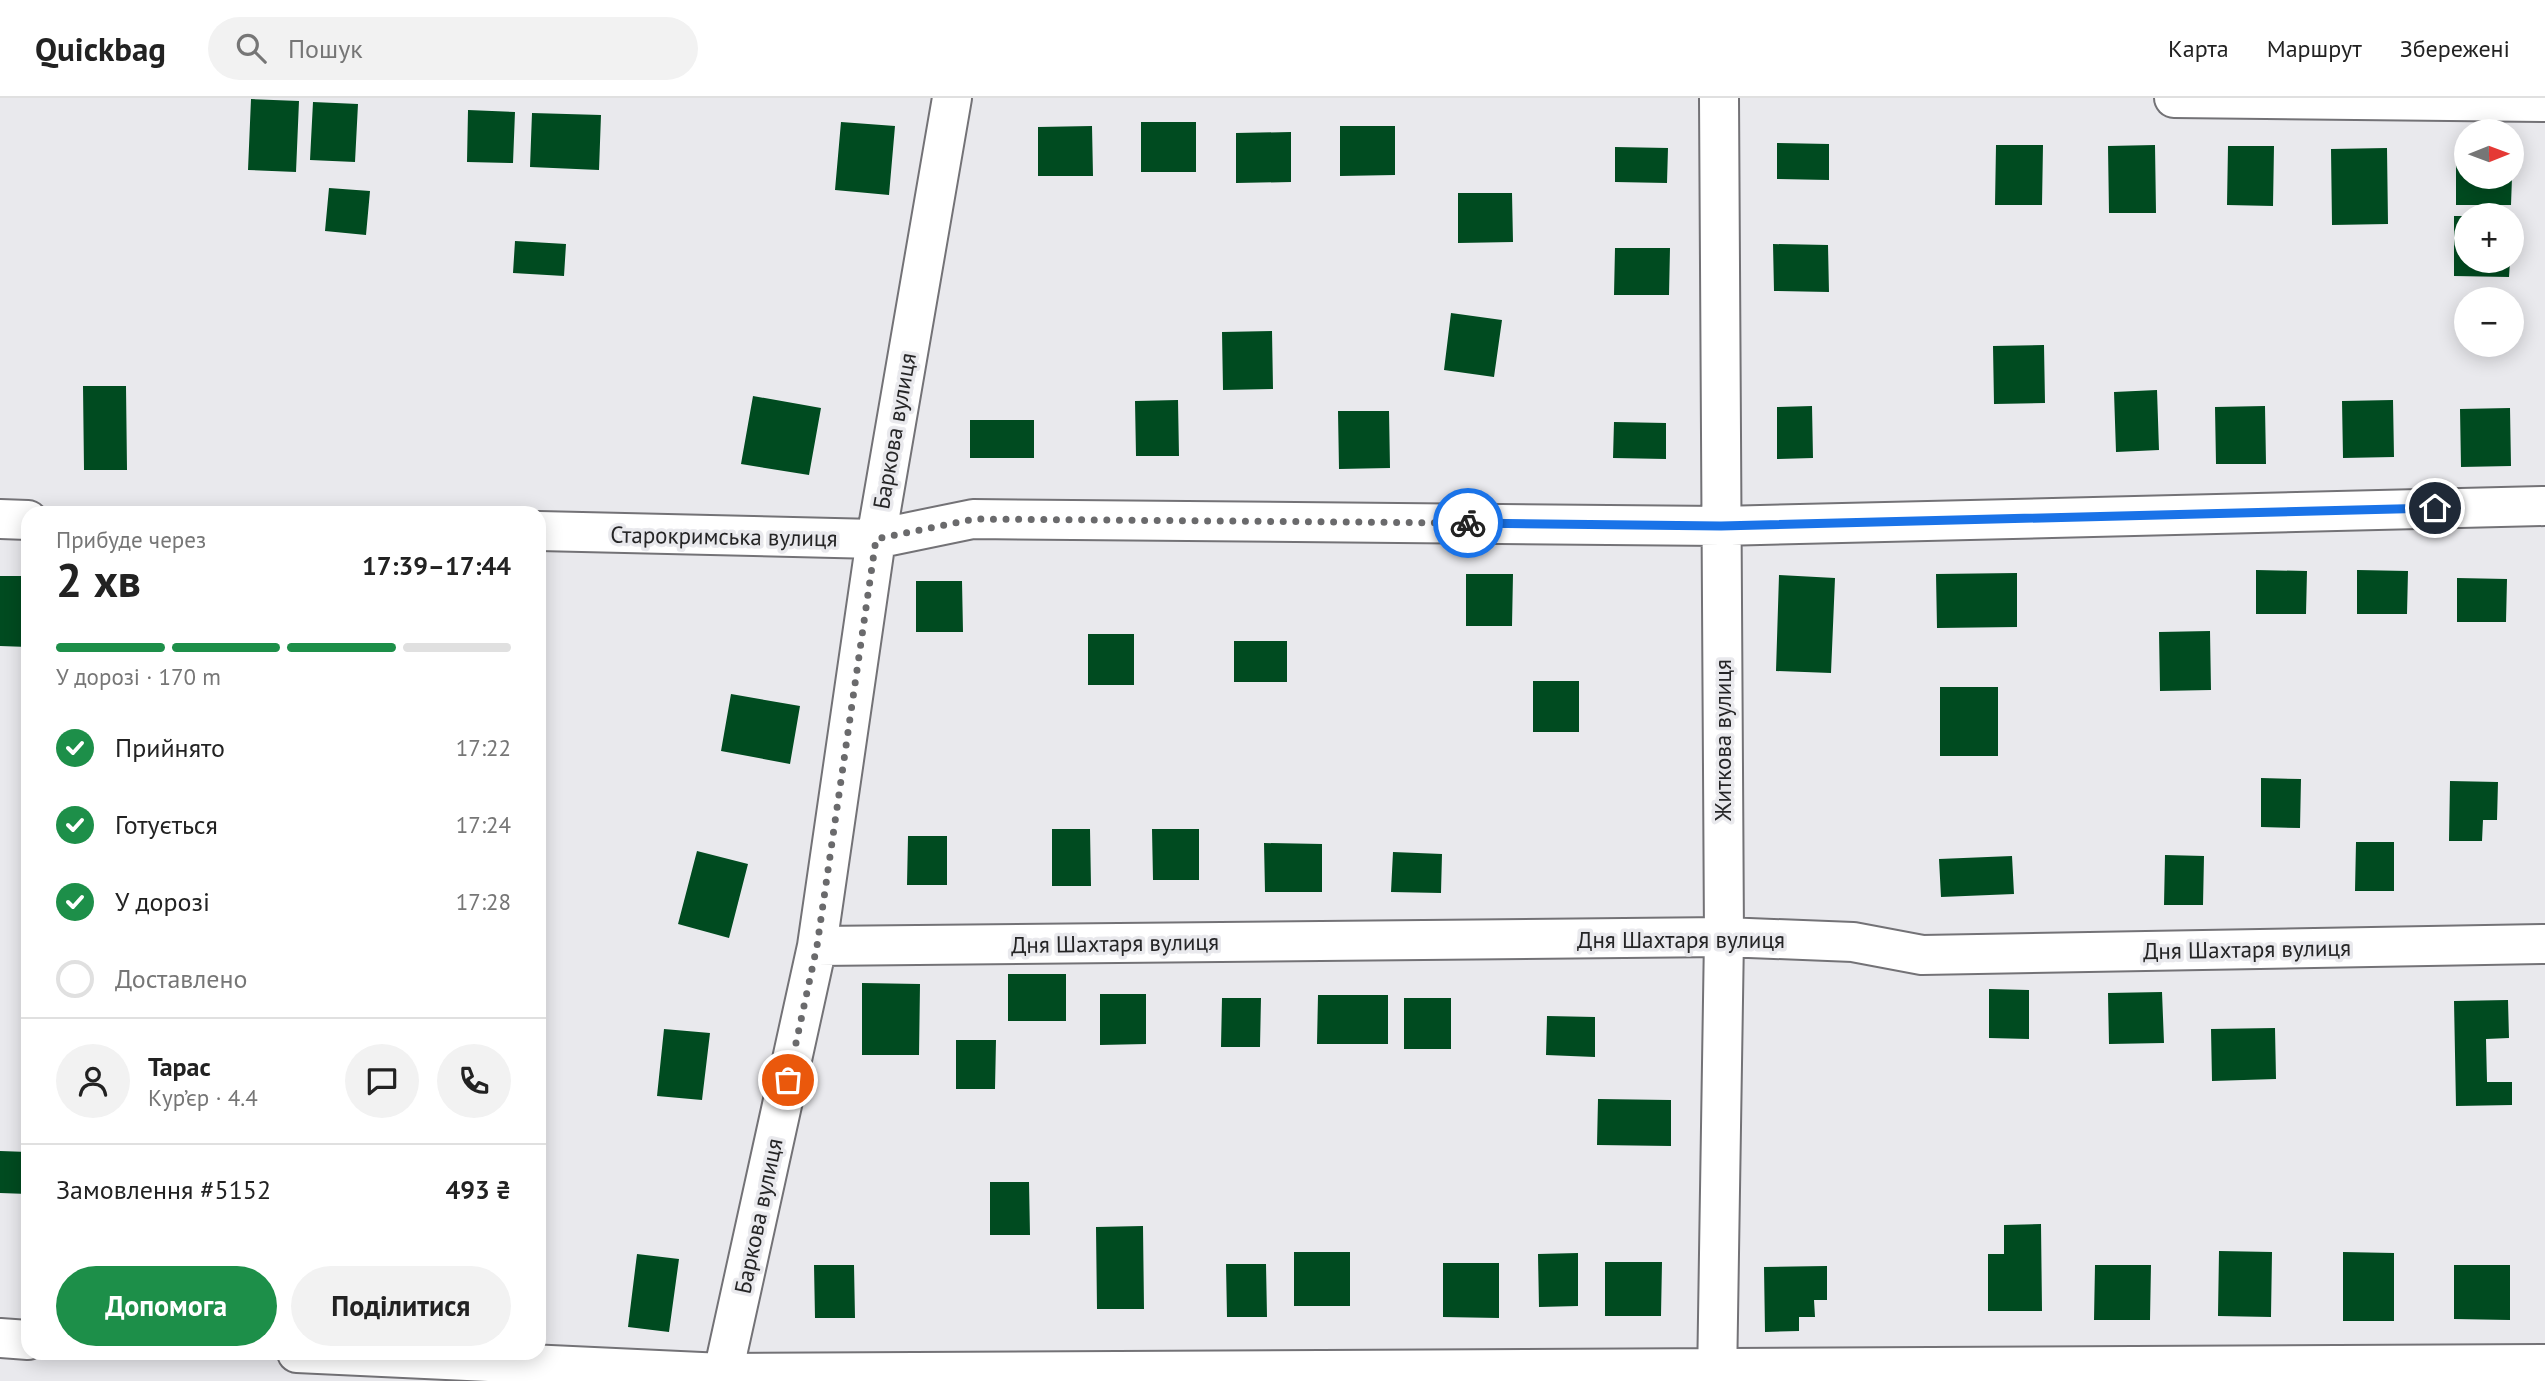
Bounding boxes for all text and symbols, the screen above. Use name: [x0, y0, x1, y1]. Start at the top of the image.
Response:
search box: [208, 17, 698, 80]
text: Quickbag: [35, 27, 166, 70]
icon: search: [232, 29, 270, 67]
text: Пошук: [288, 32, 363, 65]
text: Карта: [2168, 33, 2229, 64]
text: Маршрут: [2267, 33, 2362, 64]
text: Збережені: [2400, 33, 2510, 64]
north arrow: [2454, 119, 2524, 189]
map controls: [2454, 119, 2524, 357]
button: +: [2454, 203, 2524, 273]
button: −: [2454, 287, 2524, 357]
street label: Баркова вулиця: [866, 351, 922, 511]
pin: [2405, 478, 2465, 538]
courier: [1433, 488, 1503, 558]
icon: home: [2416, 489, 2454, 527]
icon: bike: [1449, 504, 1487, 542]
street label: Старокримська вулиця: [610, 520, 838, 552]
text: Прибуде через: [56, 525, 206, 554]
text: 17:39–17:44: [362, 549, 511, 582]
text: 2 хв: [56, 550, 141, 610]
street label: Житкова вулиця: [1708, 659, 1737, 822]
text: У дорозі · 170 m: [56, 662, 221, 691]
icon: check: [56, 729, 94, 767]
text: Прийнято: [115, 731, 225, 764]
text: 17:22: [456, 733, 511, 762]
icon: check: [56, 806, 94, 844]
text: Готується: [115, 808, 218, 841]
text: 17:24: [456, 810, 511, 839]
icon: check: [56, 883, 94, 921]
text: У дорозі: [115, 885, 210, 918]
text: 17:28: [456, 887, 511, 916]
street label: Дня Шахтаря вулиця: [1577, 925, 1785, 954]
street label: Дня Шахтаря вулиця: [1011, 927, 1219, 959]
street label: Дня Шахтаря вулиця: [2143, 933, 2351, 965]
text: Доставлено: [115, 962, 248, 995]
button: person: [56, 1044, 130, 1118]
button: chat: [345, 1044, 419, 1118]
button: phone: [437, 1044, 511, 1118]
text: Тарас: [148, 1050, 211, 1083]
pin: [758, 1050, 818, 1110]
icon: bag: [769, 1061, 807, 1099]
text: Кур’єр · 4.4: [148, 1083, 258, 1112]
street label: Баркова вулиця: [727, 1136, 789, 1296]
text: Замовлення #5152: [56, 1173, 271, 1206]
text: 493 ₴: [445, 1173, 511, 1206]
button: Допомога: [56, 1266, 277, 1346]
button: Поділитися: [291, 1266, 511, 1346]

